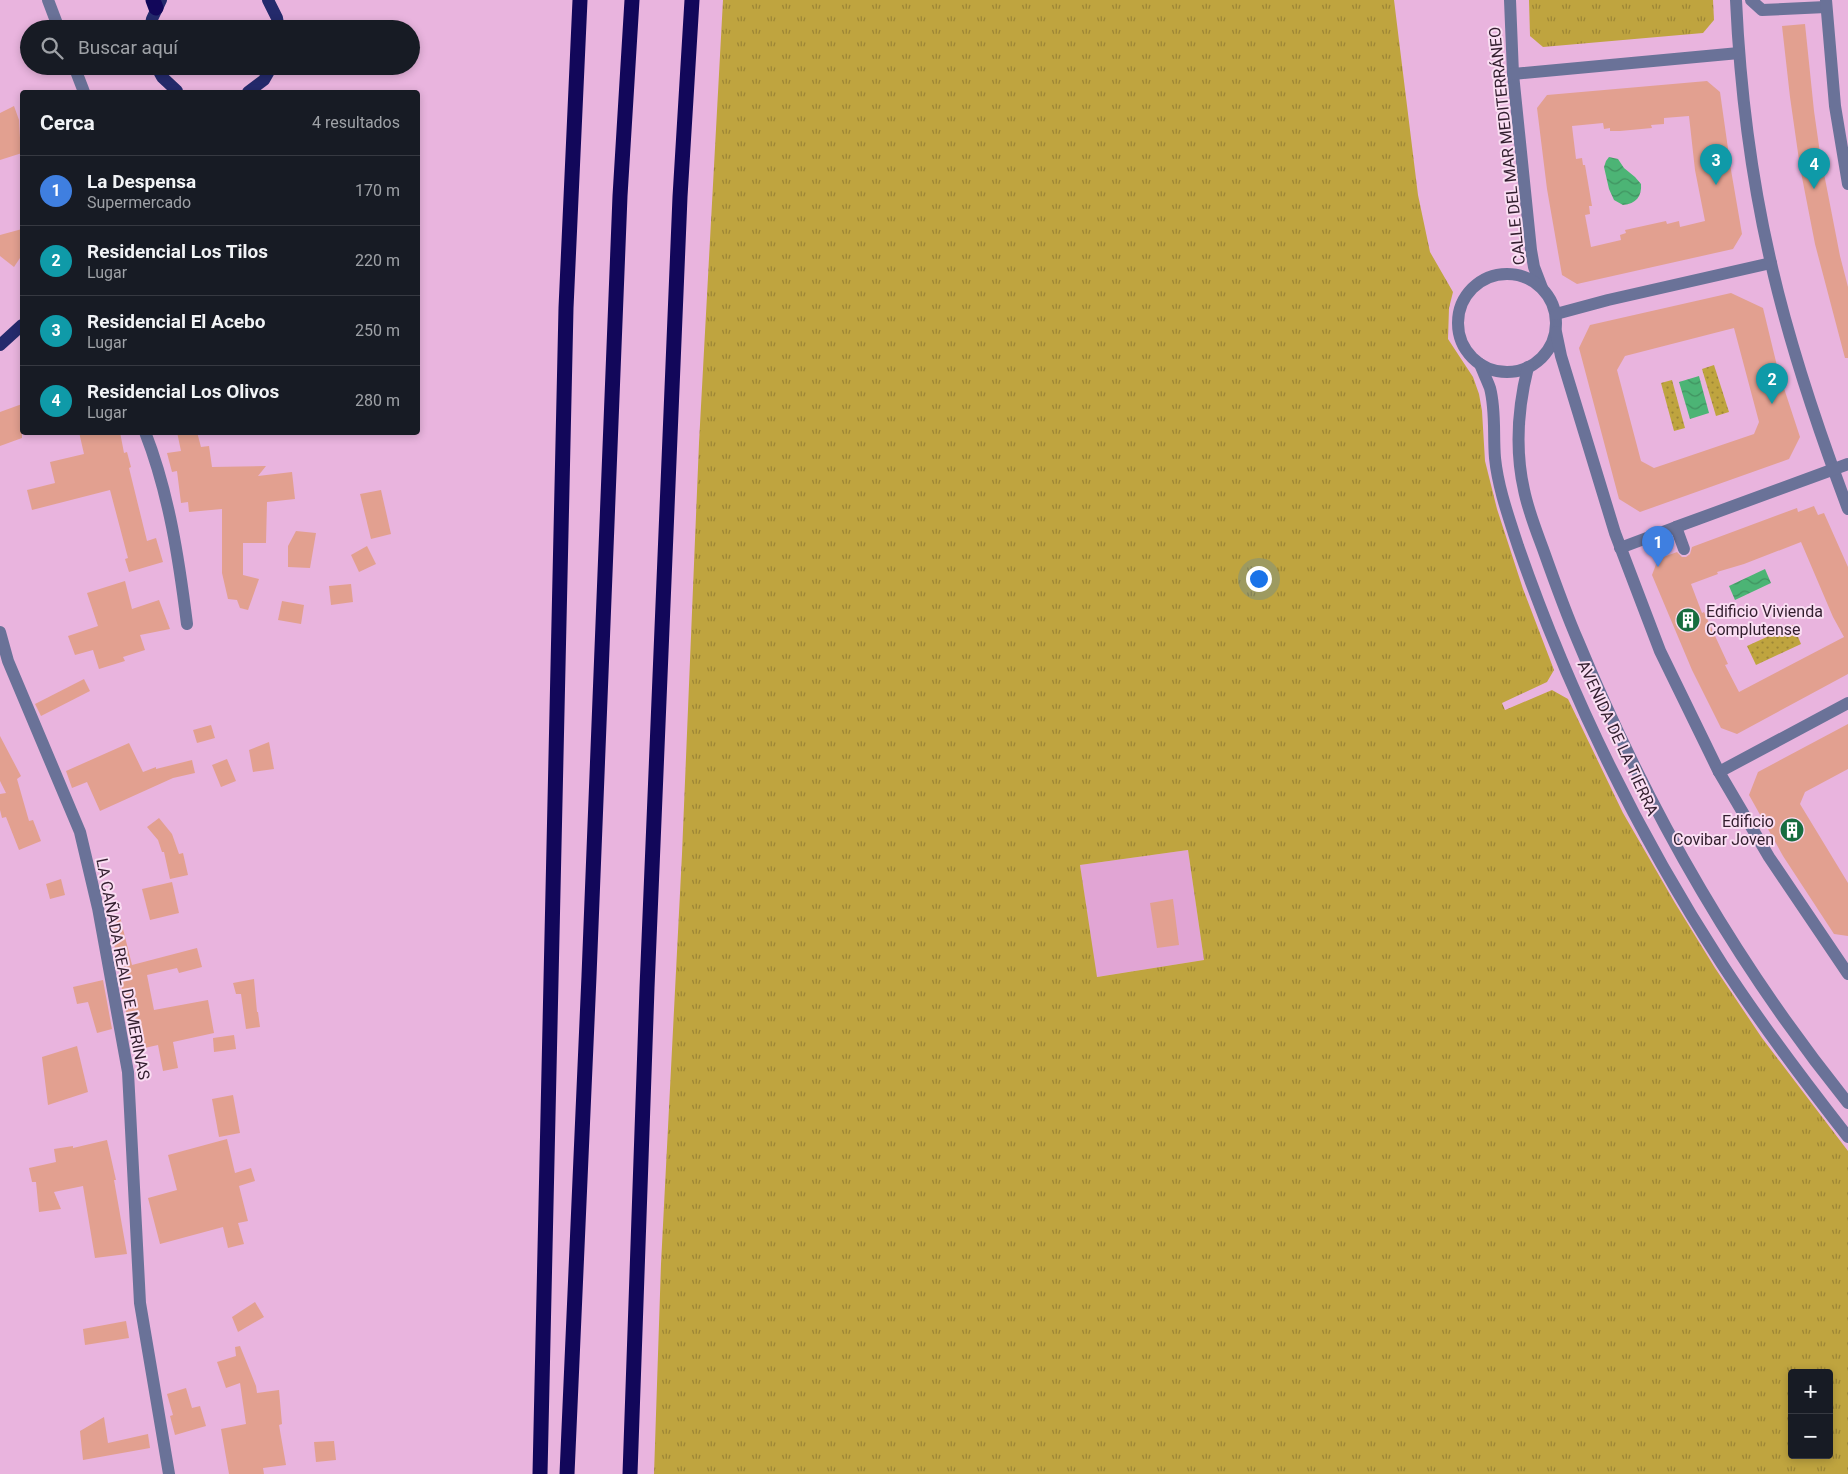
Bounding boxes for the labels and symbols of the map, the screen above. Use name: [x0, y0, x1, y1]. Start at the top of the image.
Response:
street label: CALLE DEL MAR MEDITERRÁNEO: [1485, 26, 1529, 266]
pin: 3: [1700, 144, 1732, 185]
pin: 4: [1798, 148, 1830, 189]
pin: 2: [1756, 363, 1788, 404]
pin: 1: [1642, 526, 1674, 567]
your location: [1246, 566, 1272, 592]
place label: Edificio Vivienda Complutense: [1706, 602, 1823, 639]
building icon: Edificio Vivienda Complutense: [1675, 607, 1701, 633]
street label: AVENIDA DE LA TIERRA: [1574, 657, 1663, 819]
place label: Edificio Covibar Joven: [1673, 812, 1774, 849]
building icon: Edificio Covibar Joven: [1779, 817, 1805, 843]
street label: LA CAÑADA REAL DE MERINAS: [92, 857, 155, 1081]

